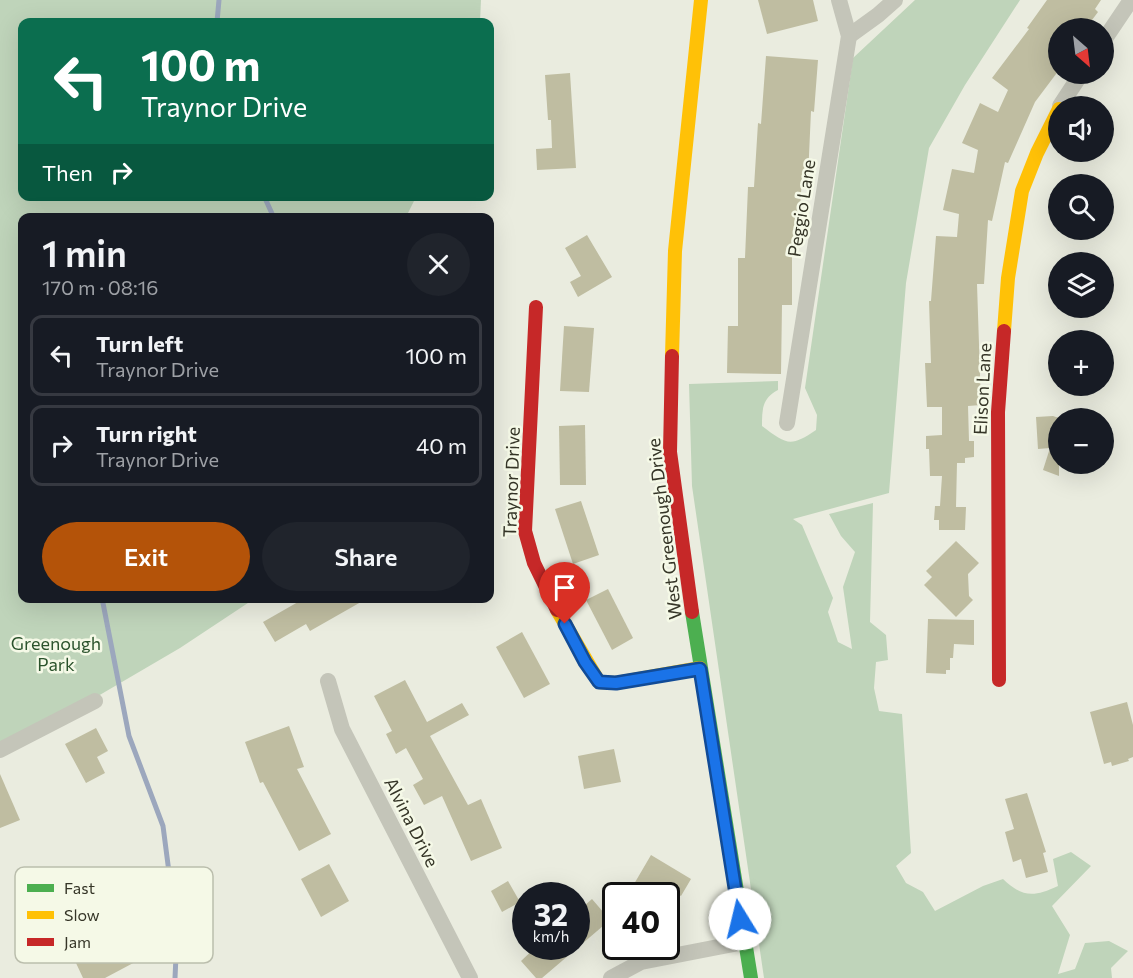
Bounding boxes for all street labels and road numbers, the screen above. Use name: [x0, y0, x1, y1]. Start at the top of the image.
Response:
street label: Peggio Lane: [782, 158, 820, 258]
street label: Elison Lane: [969, 342, 995, 436]
street label: Traynor Drive: [498, 426, 524, 538]
street label: West Greenough Drive: [642, 437, 686, 621]
street label: Alvina Drive: [380, 774, 444, 870]

